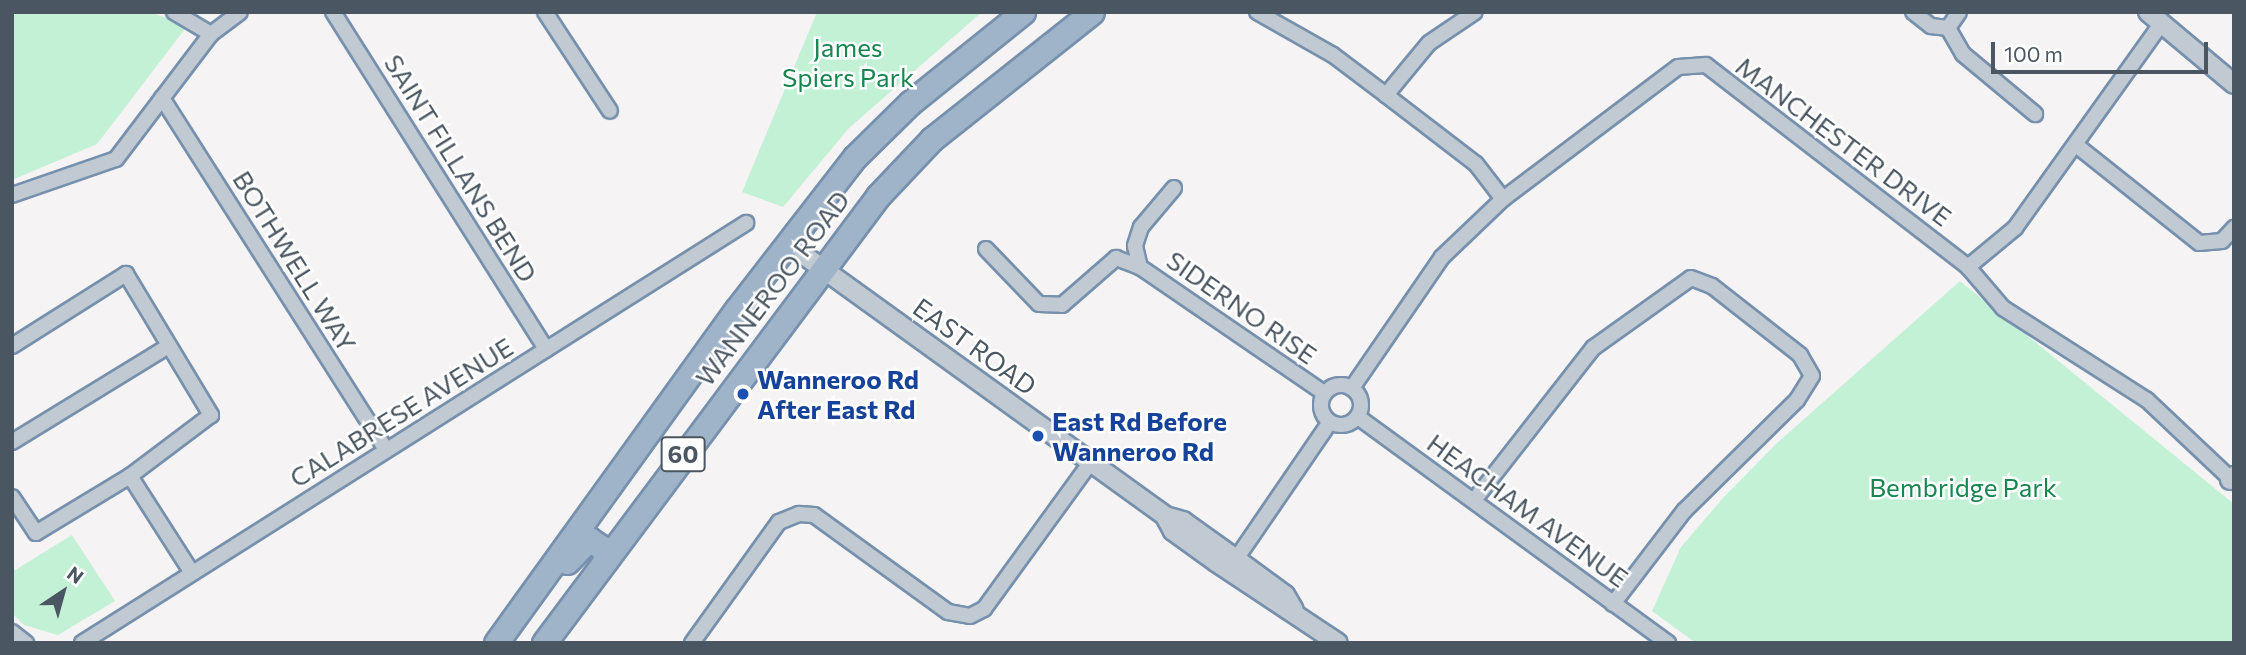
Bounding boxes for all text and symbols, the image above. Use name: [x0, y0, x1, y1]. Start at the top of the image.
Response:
scale bar: [1994, 28, 2211, 72]
park label: James Spiers Park: [782, 31, 914, 92]
text: 100 m: [2004, 41, 2063, 66]
street label: SAINT FILLANS BEND: [378, 48, 544, 288]
street label: MANCHESTER DRIVE: [1730, 50, 1958, 232]
street label: BOTHWELL WAY: [227, 165, 363, 357]
street label: WANNEROO ROAD: [688, 184, 856, 392]
street label: SIDERNO RISE: [1161, 244, 1323, 370]
street label: EAST ROAD: [907, 291, 1043, 401]
street label: CALABRESE AVENUE: [284, 331, 518, 493]
place label: Wanneroo Rd After East Rd: [757, 363, 919, 424]
marker: Wanneroo Rd After East Rd: [735, 386, 751, 402]
place label: East Rd Before Wanneroo Rd: [1052, 405, 1227, 466]
street label: HEACHAM AVENUE: [1422, 427, 1634, 593]
marker: East Rd Before Wanneroo Rd: [1030, 428, 1046, 444]
road number: 60: [660, 434, 706, 475]
park label: Bembridge Park: [1869, 471, 2057, 503]
north arrow: [28, 557, 98, 627]
text: N: [63, 561, 88, 588]

